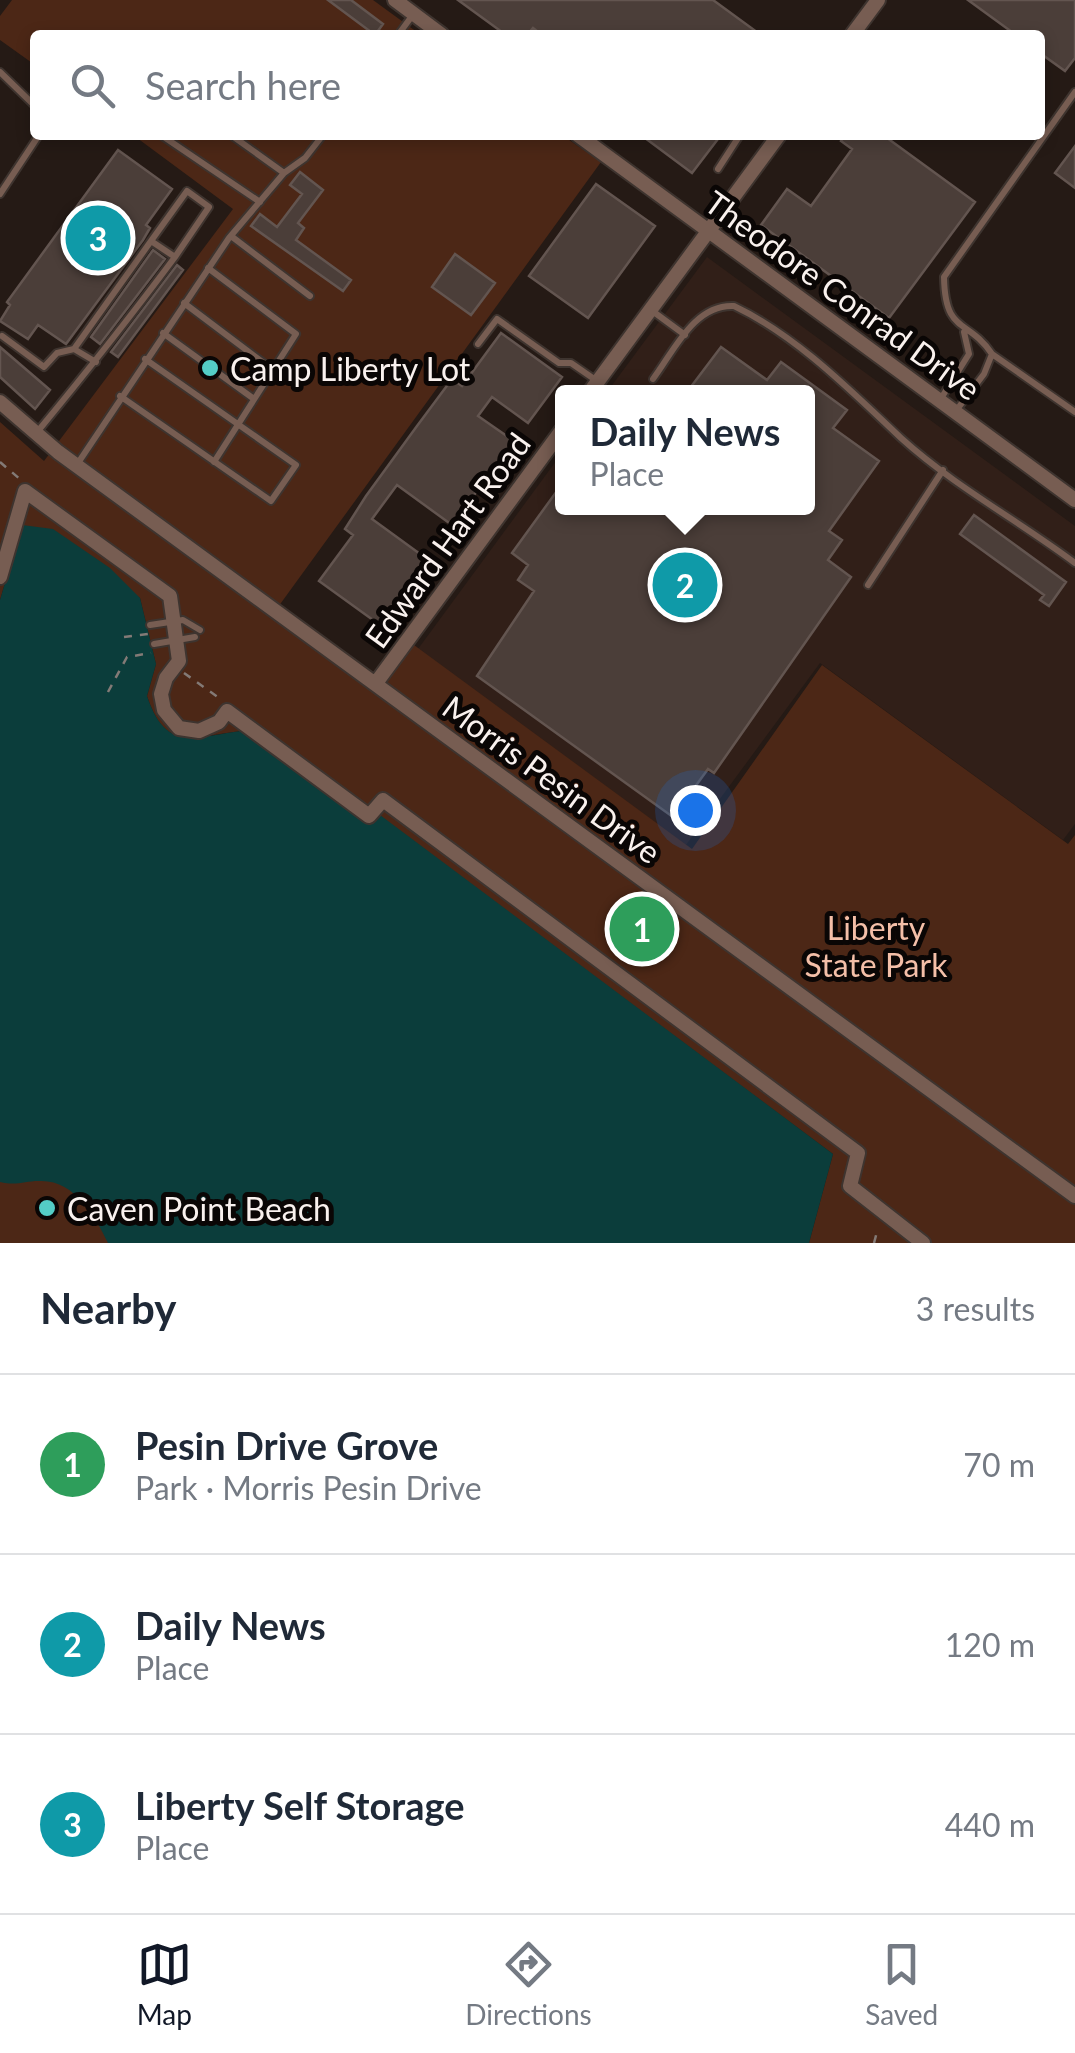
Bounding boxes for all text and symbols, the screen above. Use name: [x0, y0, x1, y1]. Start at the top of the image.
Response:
search box: [30, 30, 1045, 140]
icon: search: [65, 58, 120, 113]
text: Search here: [145, 62, 341, 108]
street label: Theodore Conrad Drive: [698, 182, 988, 408]
pin: 3: [66, 200, 130, 276]
place label: Camp Liberty Lot: [230, 349, 471, 388]
marker: Camp Liberty Lot: [199, 357, 221, 379]
popup: [555, 385, 815, 515]
text: Daily News: [590, 408, 780, 454]
street label: Edward Hart Road: [356, 425, 538, 655]
text: Place: [590, 454, 664, 493]
pin: 2: [652, 548, 718, 622]
street label: Morris Pesin Drive: [436, 687, 668, 871]
your location: [670, 785, 721, 836]
pin: 1: [610, 892, 674, 966]
park label: Liberty State Park: [805, 908, 948, 984]
place label: Caven Point Beach: [67, 1189, 331, 1228]
marker: Caven Point Beach: [36, 1197, 58, 1219]
text: Nearby: [40, 1283, 177, 1333]
text: 3 results: [916, 1289, 1035, 1328]
text: Pesin Drive Grove: [135, 1422, 438, 1468]
text: 1: [63, 1445, 82, 1484]
text: 70 m: [963, 1445, 1035, 1484]
text: Park · Morris Pesin Drive: [135, 1468, 482, 1507]
text: Daily News: [135, 1602, 326, 1648]
text: 2: [63, 1625, 82, 1664]
text: 120 m: [945, 1625, 1035, 1664]
text: Place: [135, 1648, 209, 1687]
text: Liberty Self Storage: [135, 1782, 465, 1828]
text: 3: [63, 1805, 82, 1844]
text: 440 m: [945, 1805, 1035, 1844]
text: Place: [135, 1828, 209, 1867]
tab: Map: [137, 1937, 192, 2031]
tab: Directions: [465, 1937, 592, 2031]
tab: Saved: [865, 1937, 938, 2031]

